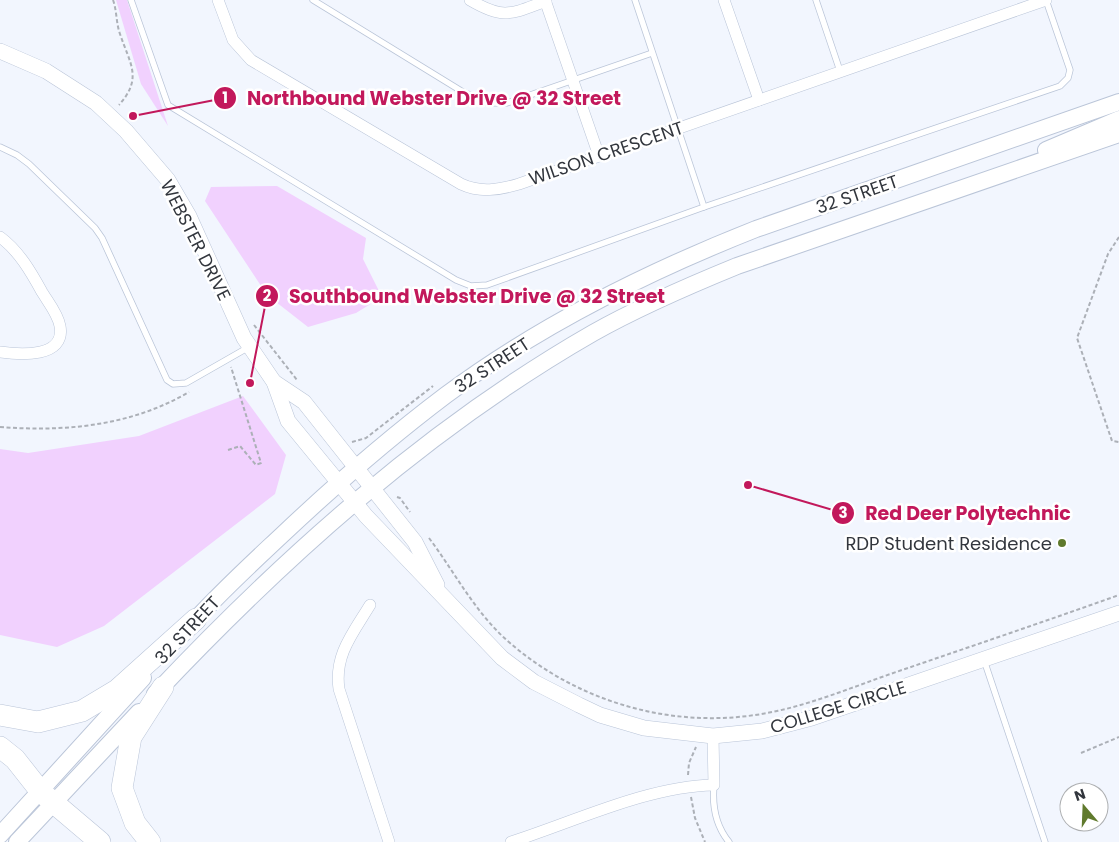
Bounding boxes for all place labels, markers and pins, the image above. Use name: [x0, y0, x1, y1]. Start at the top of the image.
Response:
callout: Northbound Webster Drive @ 32 Street: [212, 81, 631, 115]
callout: Southbound Webster Drive @ 32 Street: [254, 279, 676, 313]
callout: Red Deer Polytechnic: [831, 496, 1081, 530]
place label: RDP Student Residence: [845, 531, 1052, 556]
marker: RDP Student Residence: [1056, 537, 1068, 549]

